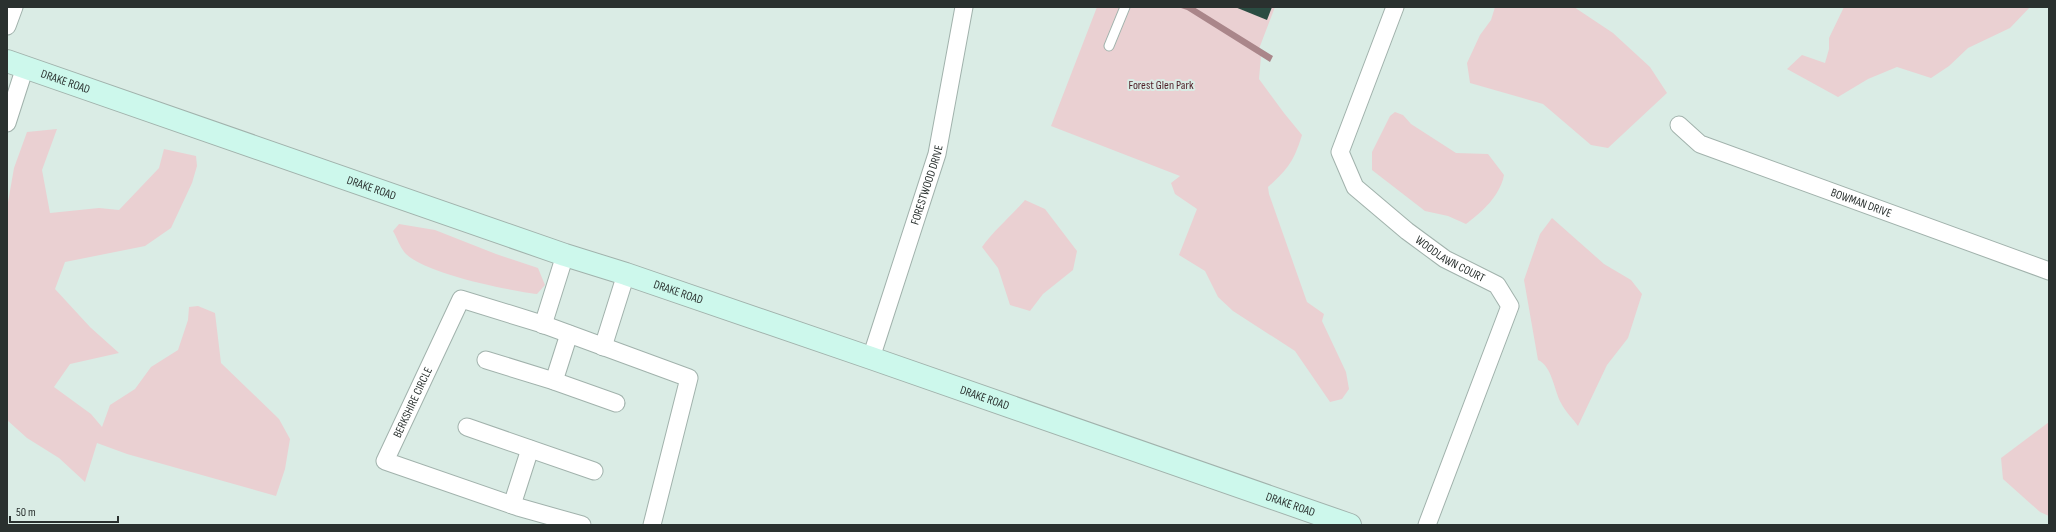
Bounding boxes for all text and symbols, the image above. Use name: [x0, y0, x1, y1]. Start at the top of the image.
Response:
street label: DRAKE ROAD: [39, 66, 92, 97]
park label: Forest Glen Park: [1129, 78, 1194, 93]
street label: FORESTWOOD DRIVE: [907, 144, 946, 226]
street label: DRAKE ROAD: [345, 172, 398, 203]
street label: BOWMAN DRIVE: [1829, 185, 1894, 221]
street label: WOODLAWN COURT: [1413, 232, 1488, 285]
street label: DRAKE ROAD: [652, 277, 705, 307]
street label: BERKSHIRE CIRCLE: [390, 365, 436, 440]
street label: DRAKE ROAD: [958, 382, 1011, 413]
street label: DRAKE ROAD: [1264, 489, 1317, 520]
scale bar: [10, 498, 118, 524]
text: 50 m: [16, 505, 36, 520]

